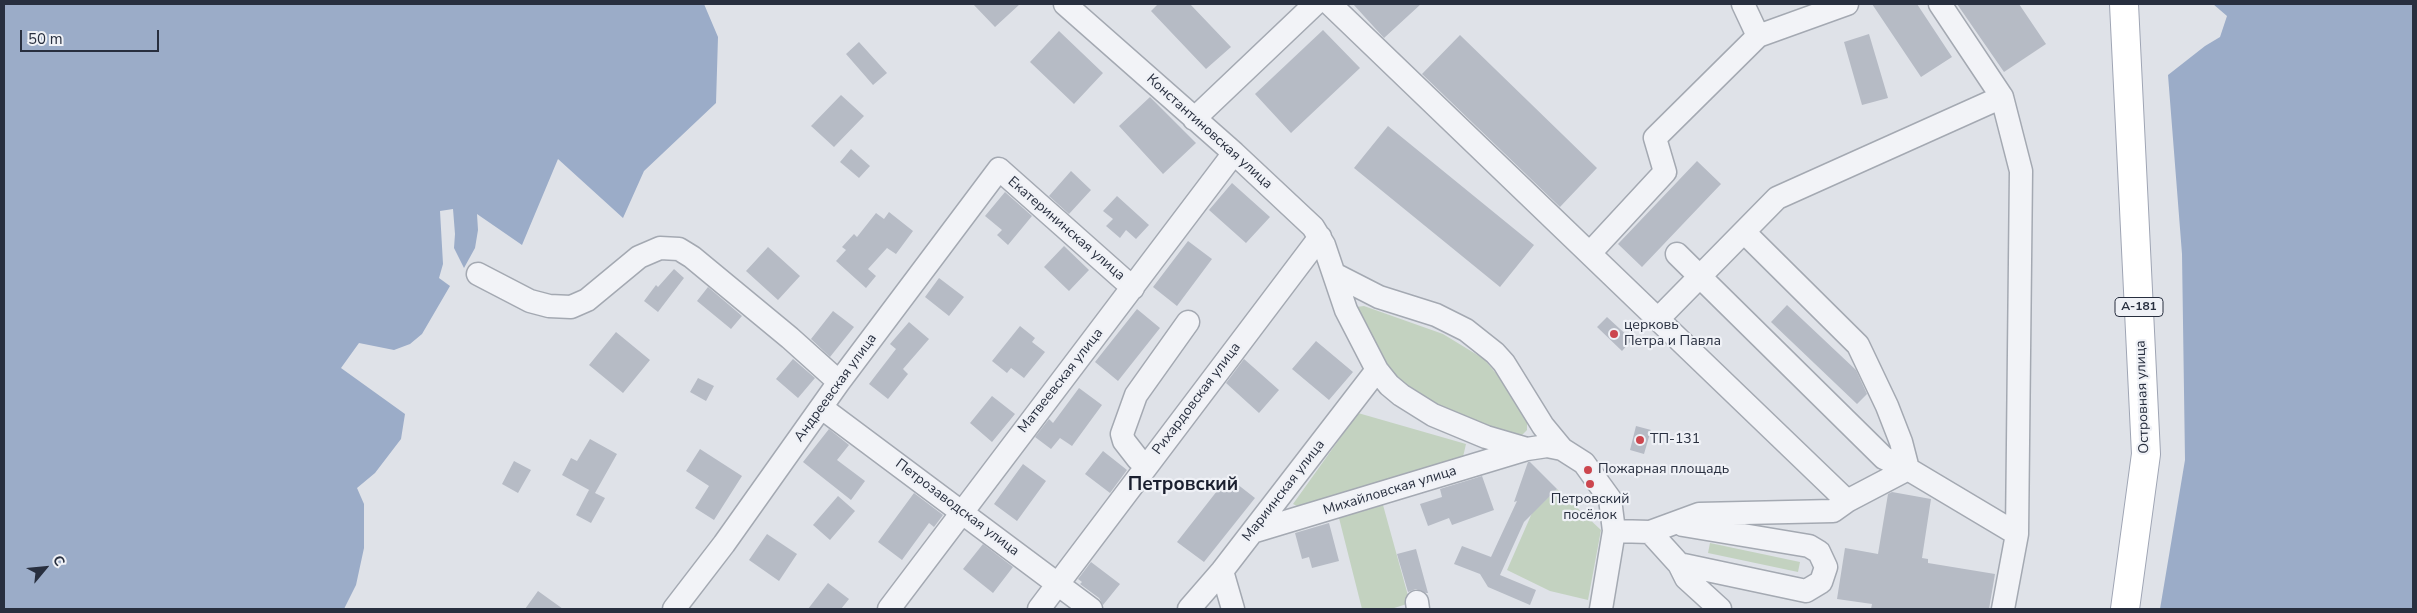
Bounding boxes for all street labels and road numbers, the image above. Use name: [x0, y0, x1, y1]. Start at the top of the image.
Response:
street label: Константиновская улица: [1143, 71, 1275, 193]
street label: Екатерининская улица: [1004, 174, 1128, 284]
road number: А-181: [2115, 298, 2163, 316]
street label: Матвеевская улица: [1015, 325, 1107, 437]
street label: Андреевская улица: [791, 331, 881, 445]
street label: Рихардовская улица: [1149, 340, 1245, 458]
street label: Островная улица: [2133, 340, 2153, 454]
street label: Мариинская улица: [1239, 437, 1329, 545]
street label: Петрозаводская улица: [892, 456, 1022, 560]
street label: Михайловская улица: [1321, 463, 1459, 519]

